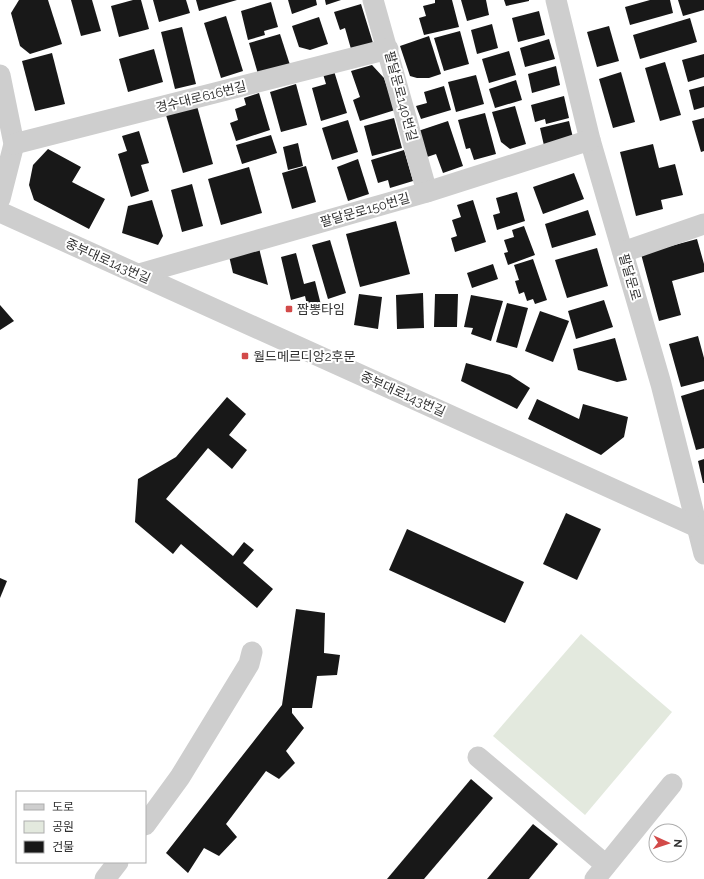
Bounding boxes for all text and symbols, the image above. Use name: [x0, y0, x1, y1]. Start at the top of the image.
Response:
street label: 팔달문로140번길: [382, 49, 420, 143]
street label: 경수대로616번길: [154, 78, 248, 116]
street label: 팔달문로150번길: [319, 190, 411, 230]
street label: 중부대로143번길: [63, 236, 153, 286]
street label: 팔달문로: [616, 252, 644, 302]
place label: 짬뽕타임: [297, 302, 345, 317]
marker: 짬뽕타임: [284, 304, 294, 314]
place label: 월드메르디앙2후문: [253, 349, 355, 364]
marker: 월드메르디앙2후문: [240, 351, 250, 361]
street label: 중부대로143번길: [358, 369, 448, 419]
legend: [16, 791, 146, 863]
text: 도로: [52, 800, 74, 814]
text: 공원: [52, 820, 74, 834]
north arrow: [648, 823, 688, 863]
text: N: [671, 839, 684, 848]
text: 건물: [52, 840, 74, 854]

